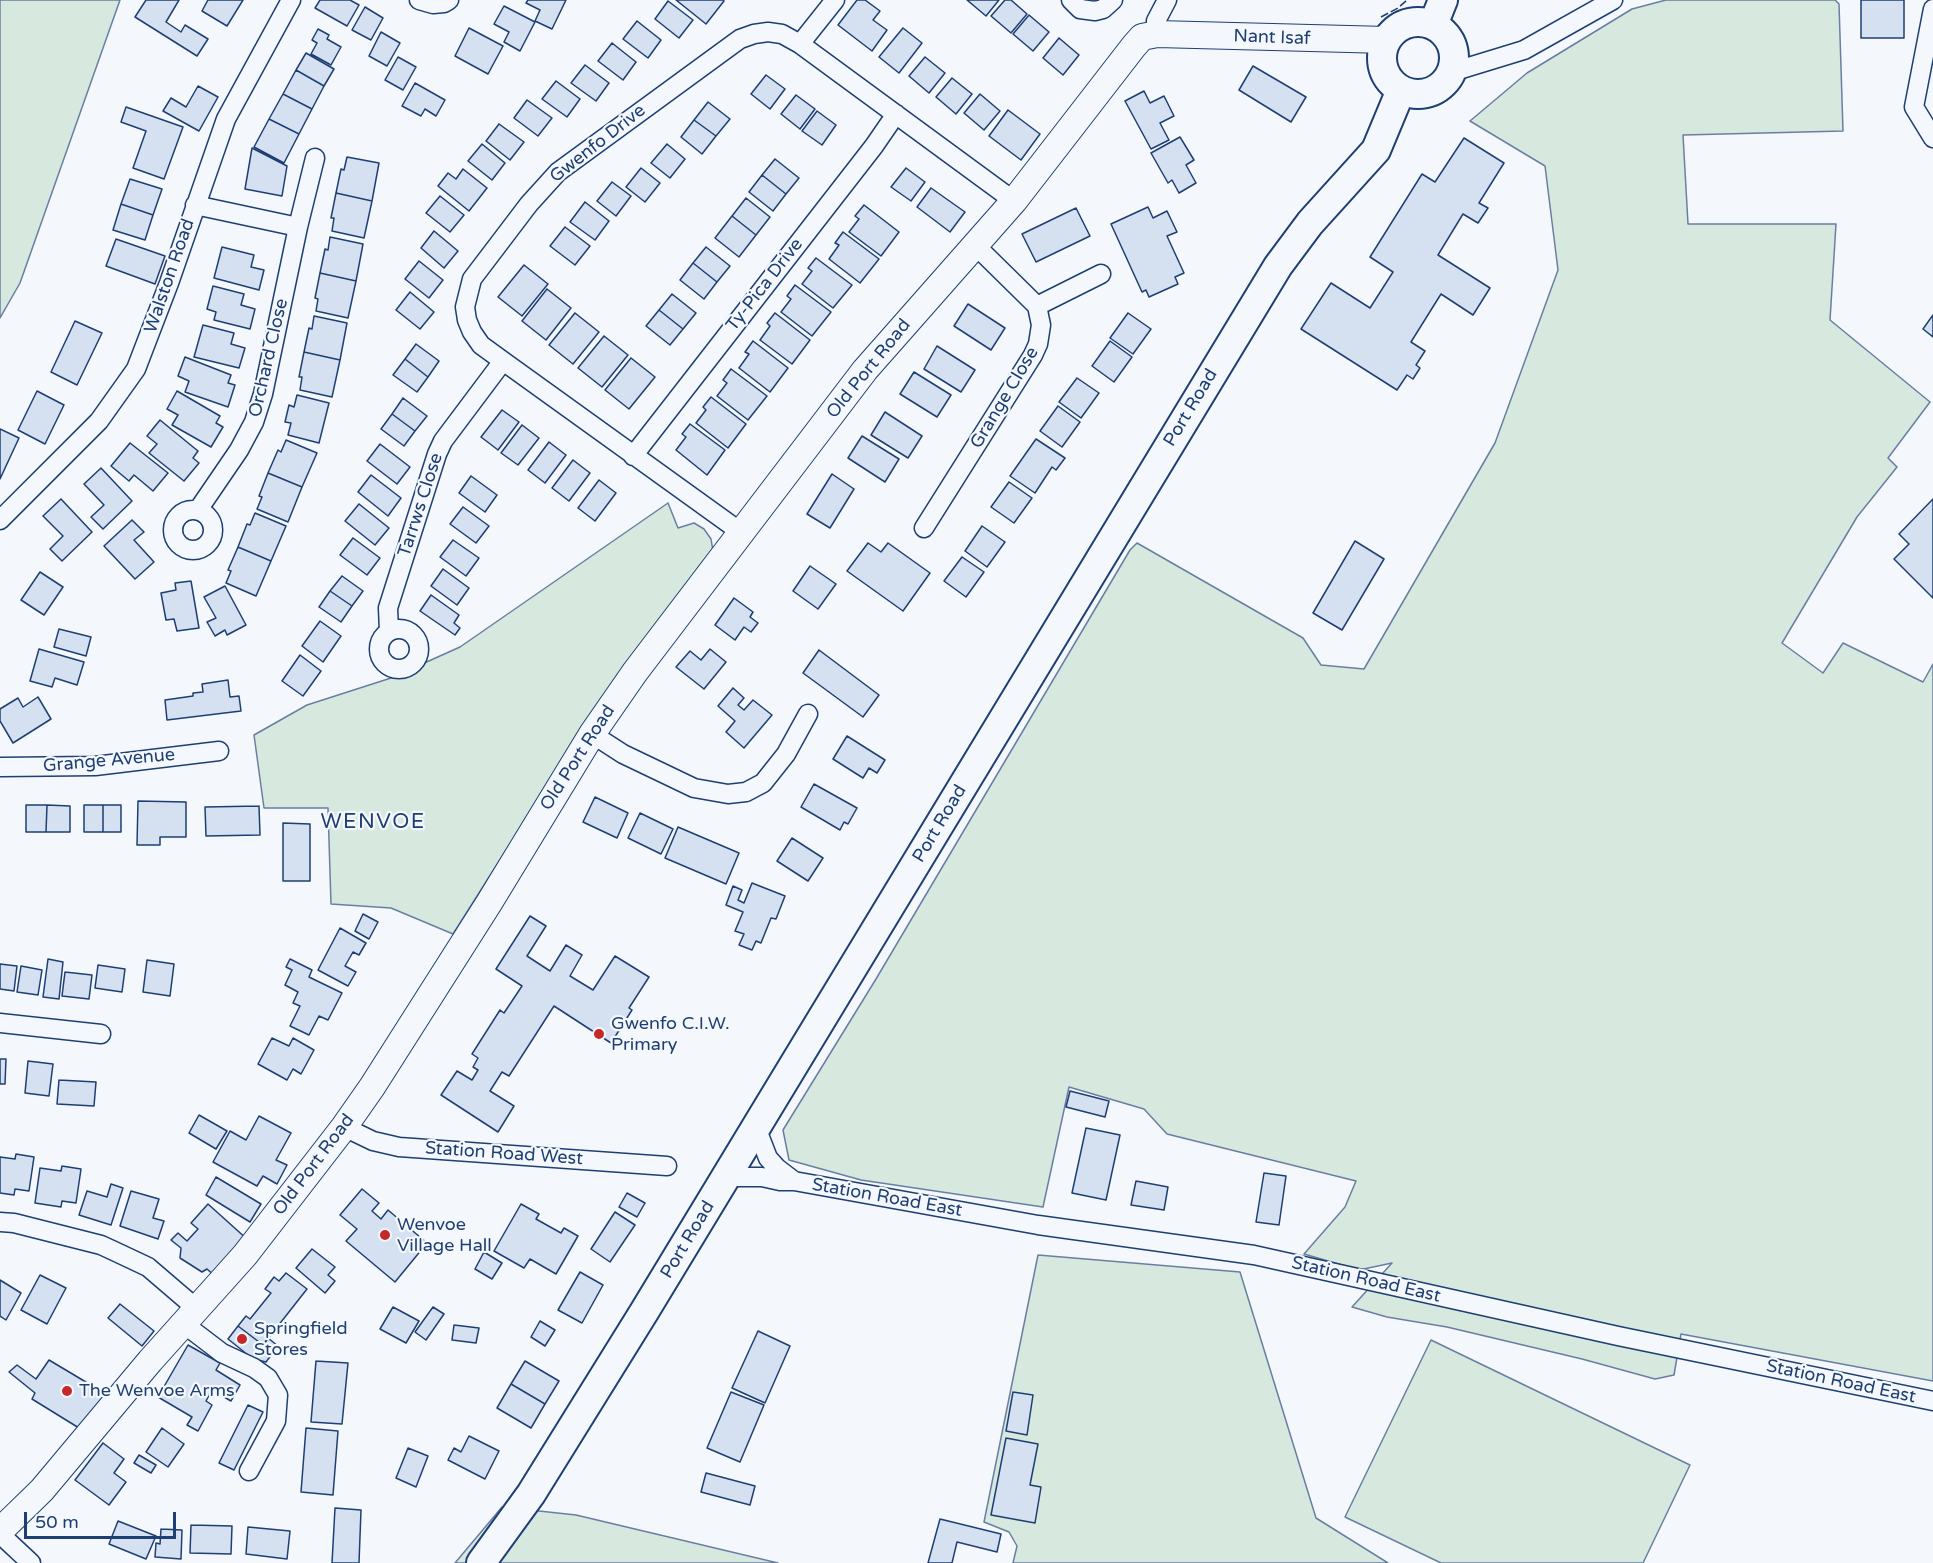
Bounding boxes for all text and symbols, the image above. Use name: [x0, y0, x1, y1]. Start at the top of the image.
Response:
street label: Nant Isaf: [1233, 26, 1311, 50]
street label: Gwenfo Drive: [546, 100, 650, 188]
street label: Walston Road: [140, 216, 200, 336]
street label: Ty-Pica Drive: [722, 234, 808, 336]
street label: Orchard Close: [245, 297, 293, 419]
street label: Old Port Road: [822, 315, 916, 423]
street label: Grange Close: [966, 343, 1044, 453]
street label: Port Road: [1159, 365, 1223, 451]
street label: Tarrws Close: [394, 450, 448, 560]
street label: Old Port Road: [536, 701, 620, 815]
street label: Grange Avenue: [42, 744, 176, 778]
street label: Port Road: [908, 781, 972, 867]
district label: WENVOE: [320, 809, 426, 835]
place label: Gwenfo C.I.W. Primary: [611, 1013, 730, 1056]
marker: Gwenfo C.I.W. Primary: [592, 1027, 606, 1041]
street label: Old Port Road: [269, 1110, 359, 1220]
street label: Station Road West: [424, 1138, 584, 1170]
street label: Station Road East: [810, 1174, 964, 1222]
street label: Port Road: [656, 1197, 720, 1283]
place label: Wenvoe Village Hall: [397, 1214, 492, 1256]
marker: Wenvoe Village Hall: [378, 1228, 392, 1242]
street label: Station Road East: [1289, 1252, 1443, 1308]
place label: Springfield Stores: [254, 1318, 347, 1360]
marker: Springfield Stores: [235, 1332, 249, 1346]
street label: Station Road East: [1764, 1356, 1918, 1408]
place label: The Wenvoe Arms: [79, 1380, 235, 1402]
marker: The Wenvoe Arms: [60, 1384, 74, 1398]
scale bar: [27, 1500, 178, 1538]
text: 50 m: [35, 1511, 79, 1533]

